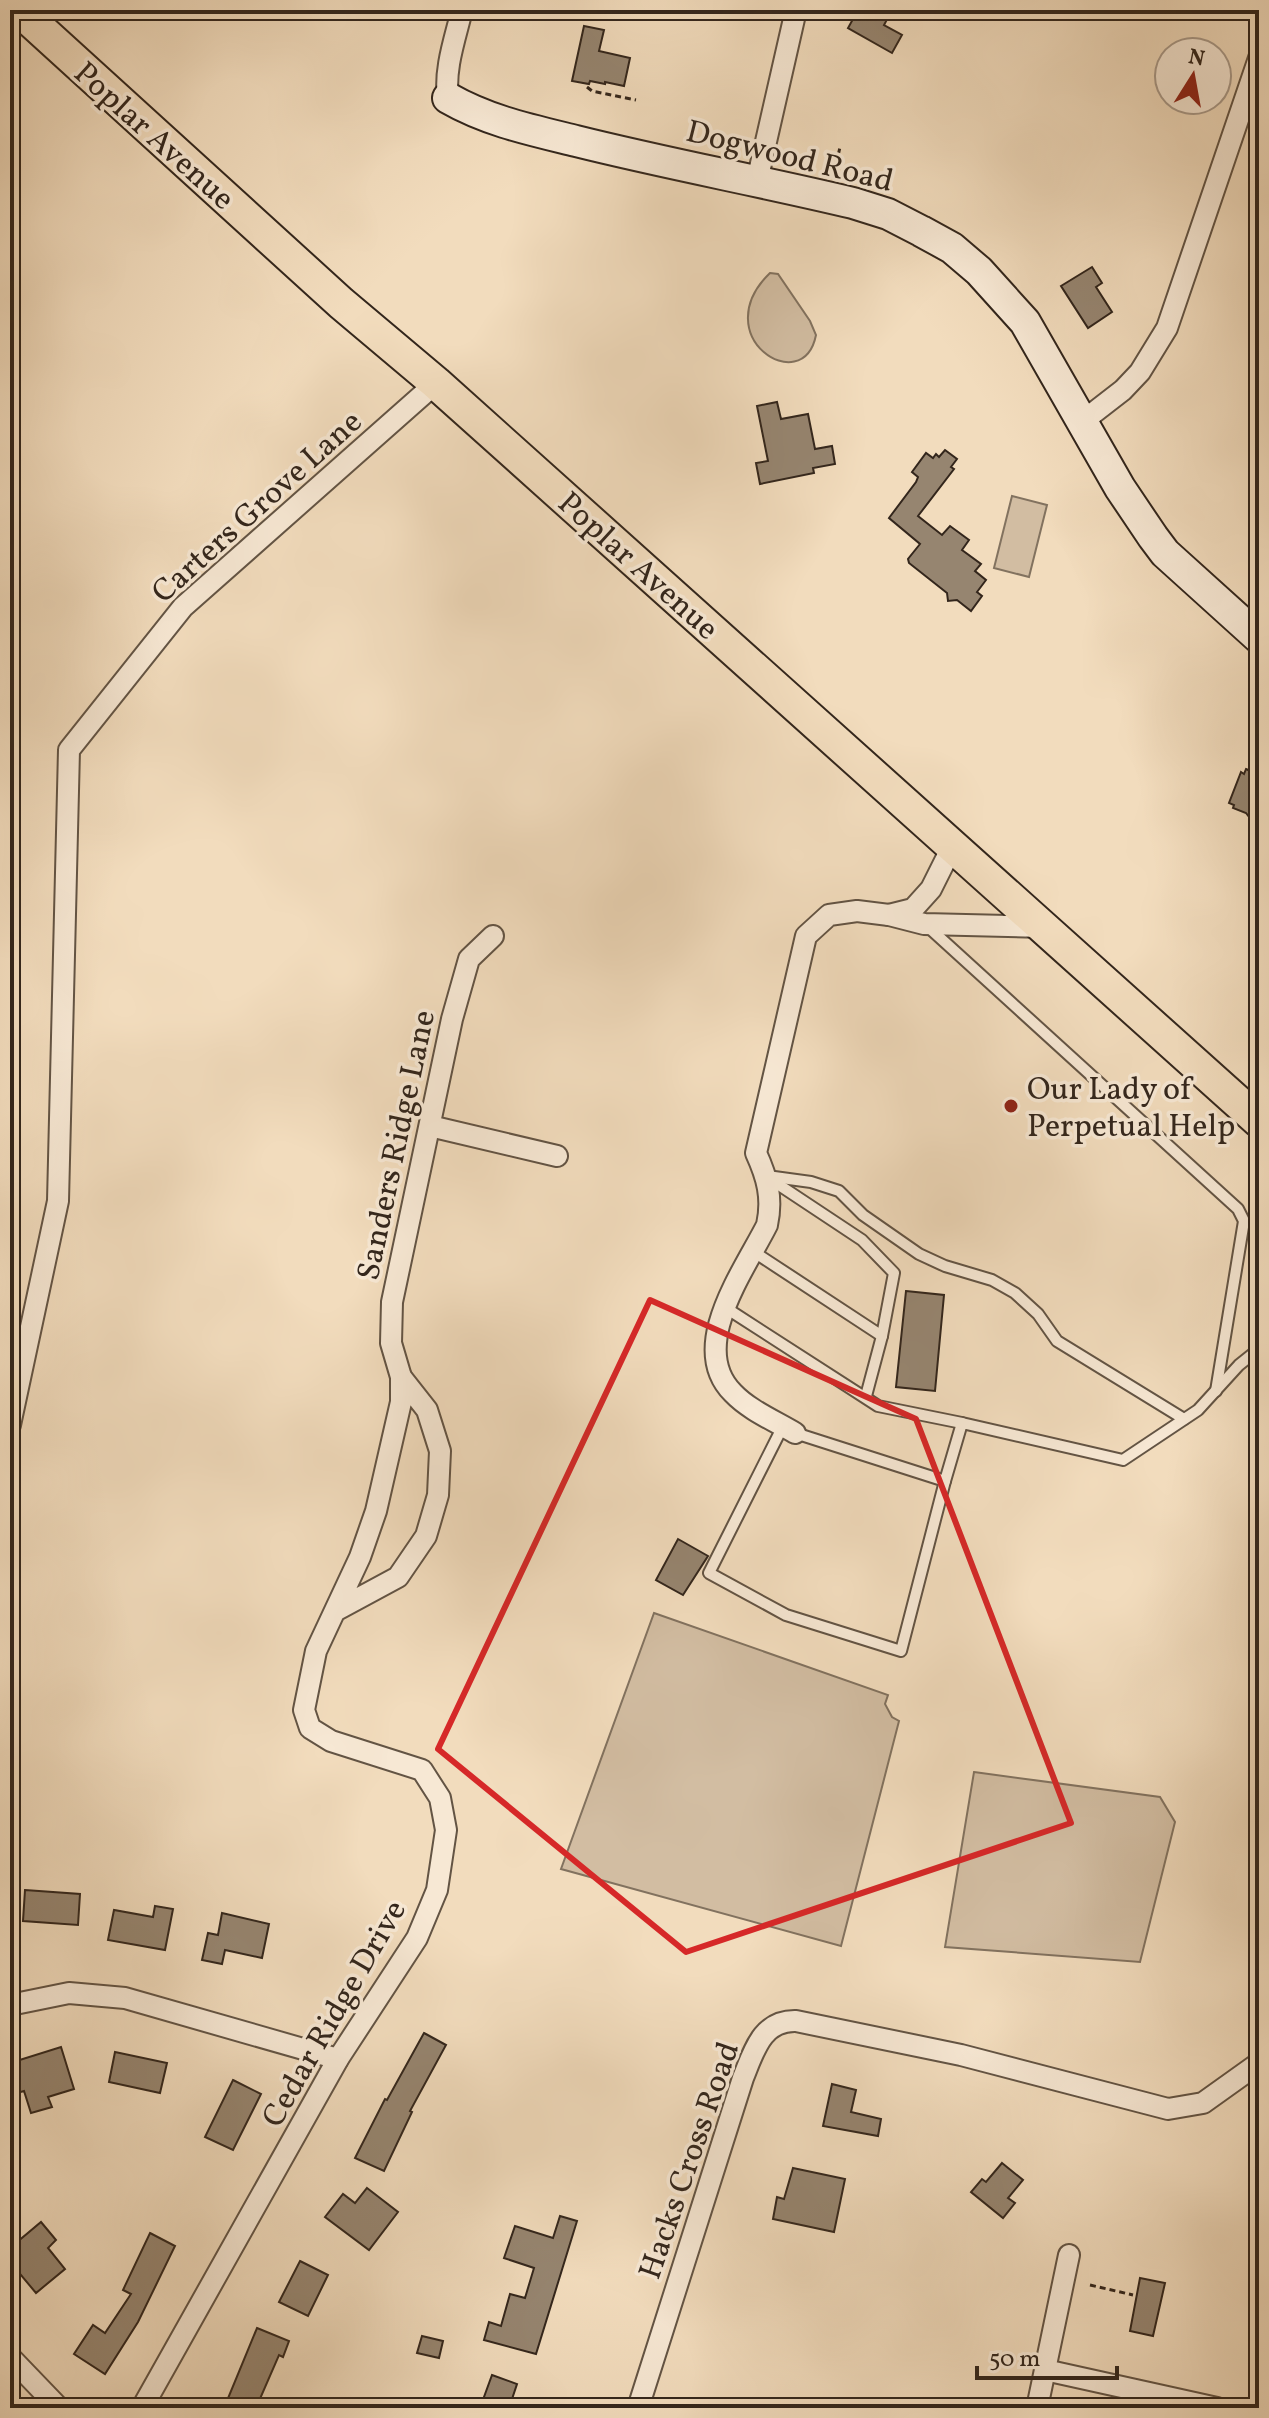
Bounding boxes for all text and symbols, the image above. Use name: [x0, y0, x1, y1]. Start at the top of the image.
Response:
north arrow: [1153, 36, 1233, 116]
text: N: [1186, 42, 1207, 76]
street label: Poplar Avenue: [63, 53, 243, 221]
street label: Dogwood Road: [681, 111, 897, 205]
street label: Carters Grove Lane: [143, 402, 373, 615]
street label: Poplar Avenue: [547, 483, 727, 651]
street label: Sanders Ridge Lane: [348, 1007, 448, 1285]
place label: Our Lady of Perpetual Help: [1027, 1069, 1235, 1150]
marker: Our Lady of Perpetual Help: [1002, 1097, 1020, 1115]
street label: Cedar Ridge Drive: [253, 1893, 419, 2136]
street label: Hacks Cross Road: [630, 2036, 752, 2286]
scale bar: [977, 2330, 1117, 2380]
text: 50 m: [989, 2343, 1041, 2377]

